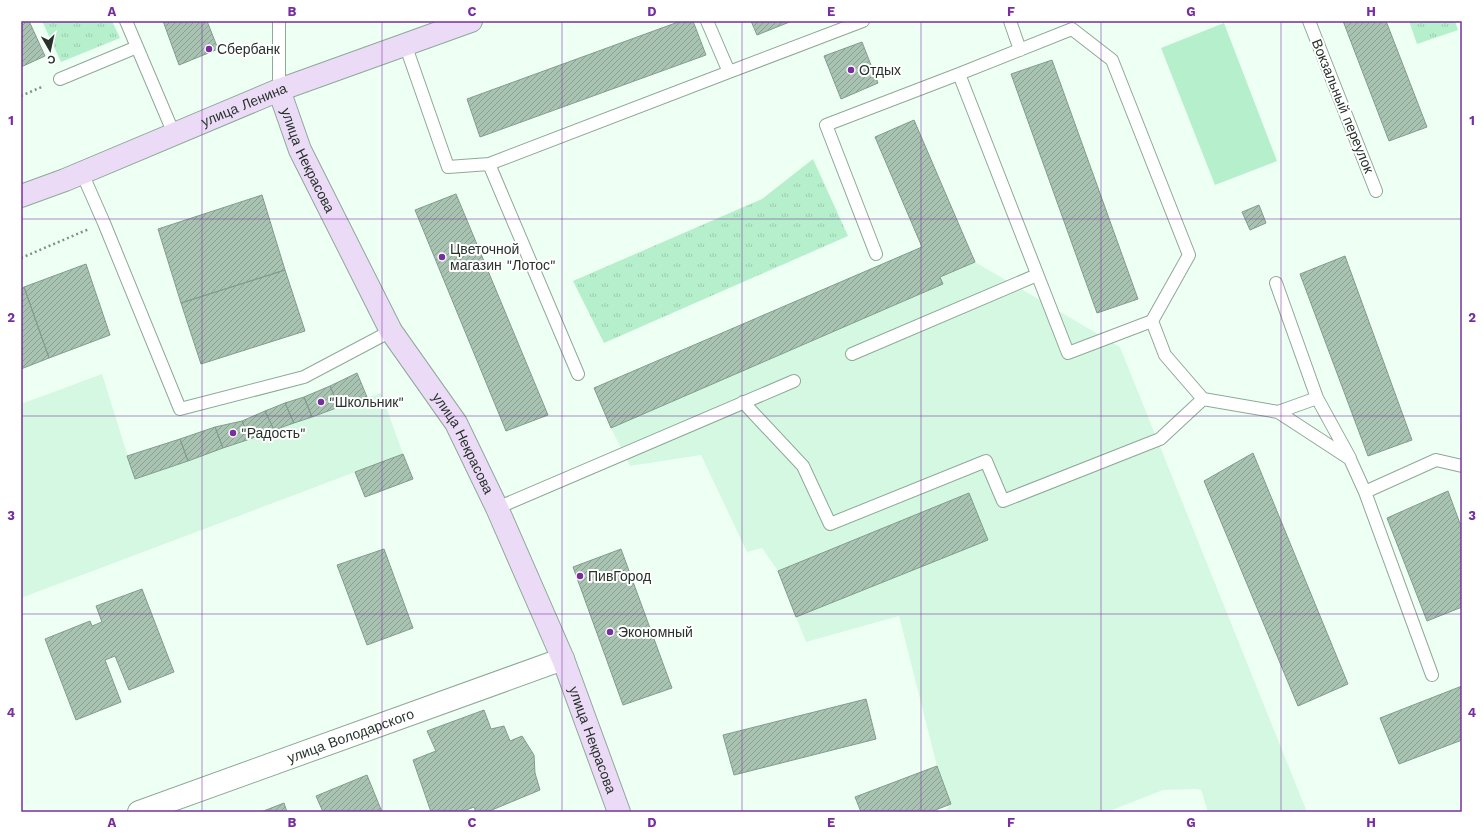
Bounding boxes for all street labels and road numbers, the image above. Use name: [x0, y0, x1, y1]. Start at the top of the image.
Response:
street label: Вокзальный переулок: [1309, 37, 1378, 176]
street label: улица Ленина: [199, 80, 289, 130]
street label: улица Некрасова: [278, 106, 338, 215]
street label: улица Некрасова: [429, 390, 497, 497]
street label: улица Некрасова: [566, 684, 620, 796]
street label: улица Володарского: [285, 705, 416, 766]

